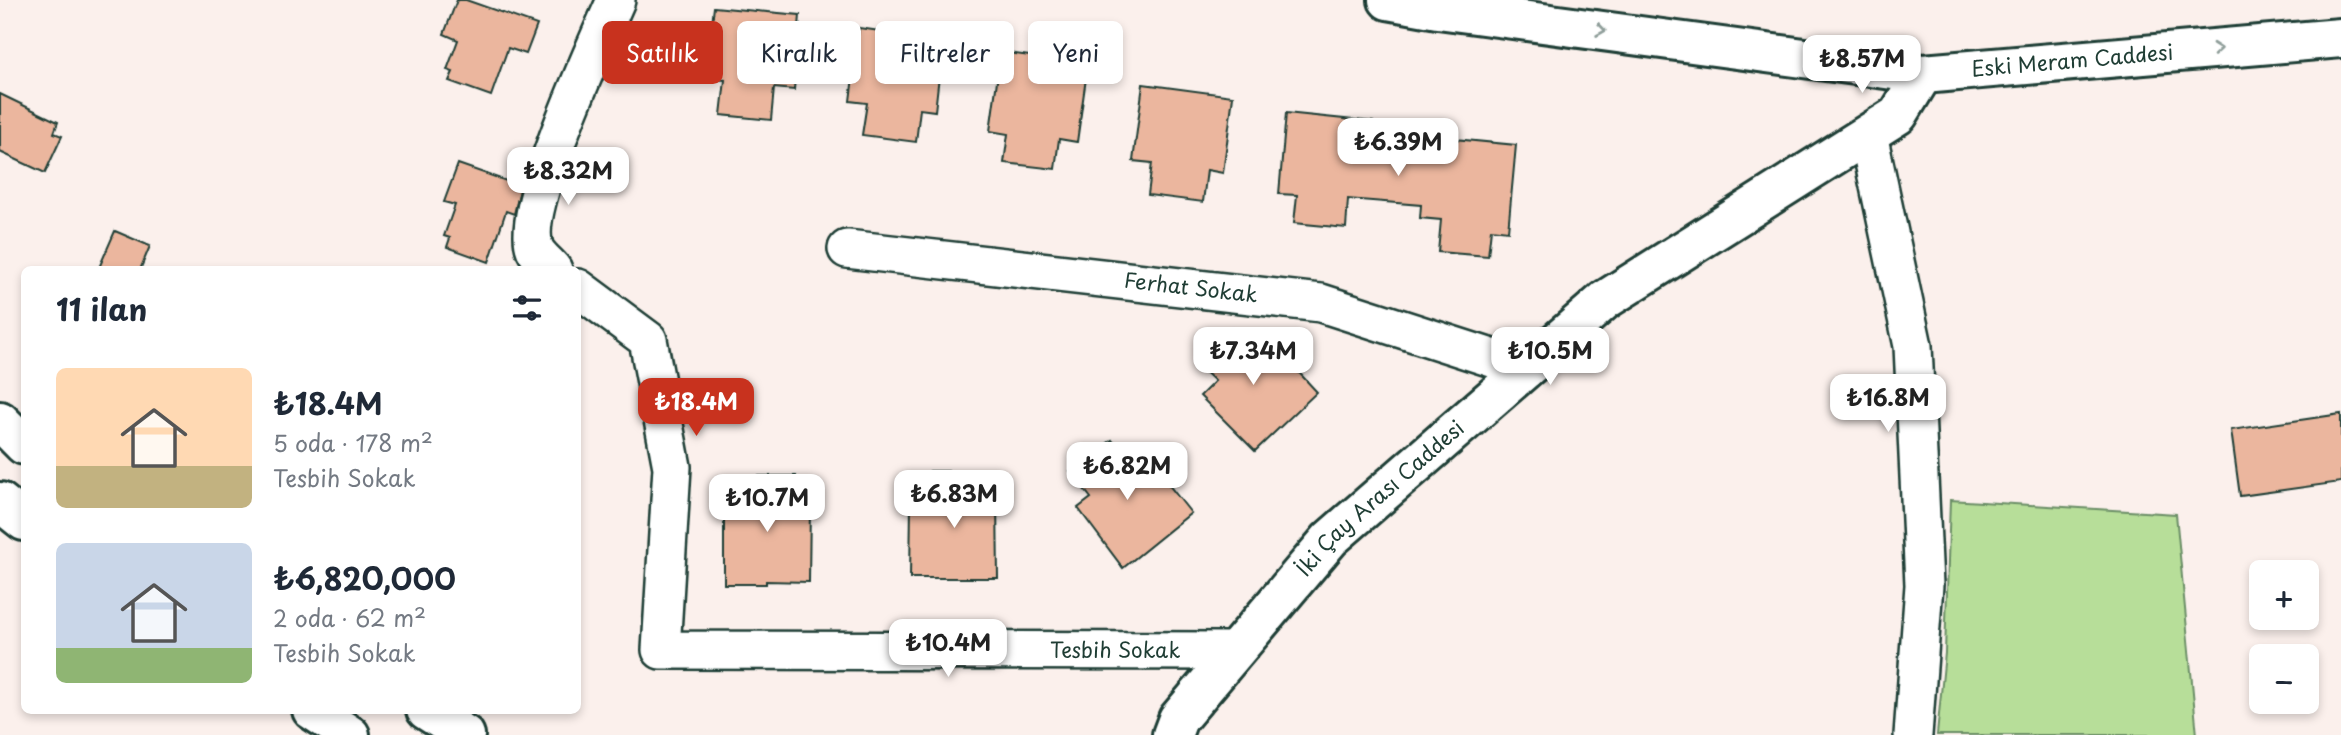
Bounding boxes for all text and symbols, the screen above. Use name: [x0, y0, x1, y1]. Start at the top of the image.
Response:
chip: Satılık: [602, 21, 723, 84]
chip: Kiralık: [737, 21, 861, 84]
chip: Filtreler: [875, 21, 1014, 84]
chip: Yeni: [1028, 21, 1123, 84]
one-way arrow: [1596, 23, 1607, 38]
street label: Eski Meram Caddesi: [1970, 35, 2174, 84]
pin: ₺8.57M: [1805, 36, 1919, 95]
text: ₺8.57M: [1819, 40, 1905, 75]
one-way arrow: [2212, 42, 2223, 57]
pin: ₺6.39M: [1341, 118, 1455, 178]
text: ₺6.39M: [1353, 123, 1443, 158]
pin: ₺8.32M: [511, 148, 625, 207]
text: ₺8.32M: [523, 152, 613, 187]
street label: Ferhat Sokak: [1122, 263, 1260, 310]
text: 11 ilan: [56, 286, 147, 331]
icon: filters: [508, 289, 546, 327]
pin: ₺7.34M: [1196, 328, 1310, 387]
pin: ₺10.5M: [1493, 328, 1607, 387]
text: ₺7.34M: [1209, 332, 1297, 367]
text: ₺10.5M: [1507, 332, 1593, 367]
pin: ₺16.8M: [1831, 374, 1945, 434]
pin: ₺18.4M: [639, 378, 753, 438]
text: ₺16.8M: [1846, 379, 1930, 414]
text: ₺18.4M: [273, 380, 383, 425]
text: ₺18.4M: [654, 383, 738, 418]
icon: home: [112, 396, 196, 480]
street label: İki Çay Arası Caddesi: [1287, 412, 1470, 582]
text: 5 oda · 178 m²: [273, 425, 433, 460]
pin: ₺6.82M: [1070, 442, 1184, 502]
text: ₺6.82M: [1083, 447, 1171, 482]
text: Tesbih Sokak: [273, 460, 416, 495]
pin: ₺6.83M: [897, 470, 1011, 530]
pin: ₺10.7M: [710, 475, 824, 534]
text: ₺6.83M: [910, 475, 998, 510]
text: ₺10.7M: [725, 479, 809, 514]
text: ₺6,820,000: [273, 555, 456, 600]
map controls: [2249, 560, 2319, 714]
button: +: [2249, 560, 2319, 630]
icon: home: [112, 571, 196, 655]
text: 2 oda · 62 m²: [273, 600, 426, 635]
pin: ₺10.4M: [891, 620, 1005, 679]
text: ₺10.4M: [905, 624, 991, 659]
street label: Tesbih Sokak: [1050, 633, 1181, 665]
text: Tesbih Sokak: [273, 635, 416, 670]
button: −: [2249, 644, 2319, 714]

